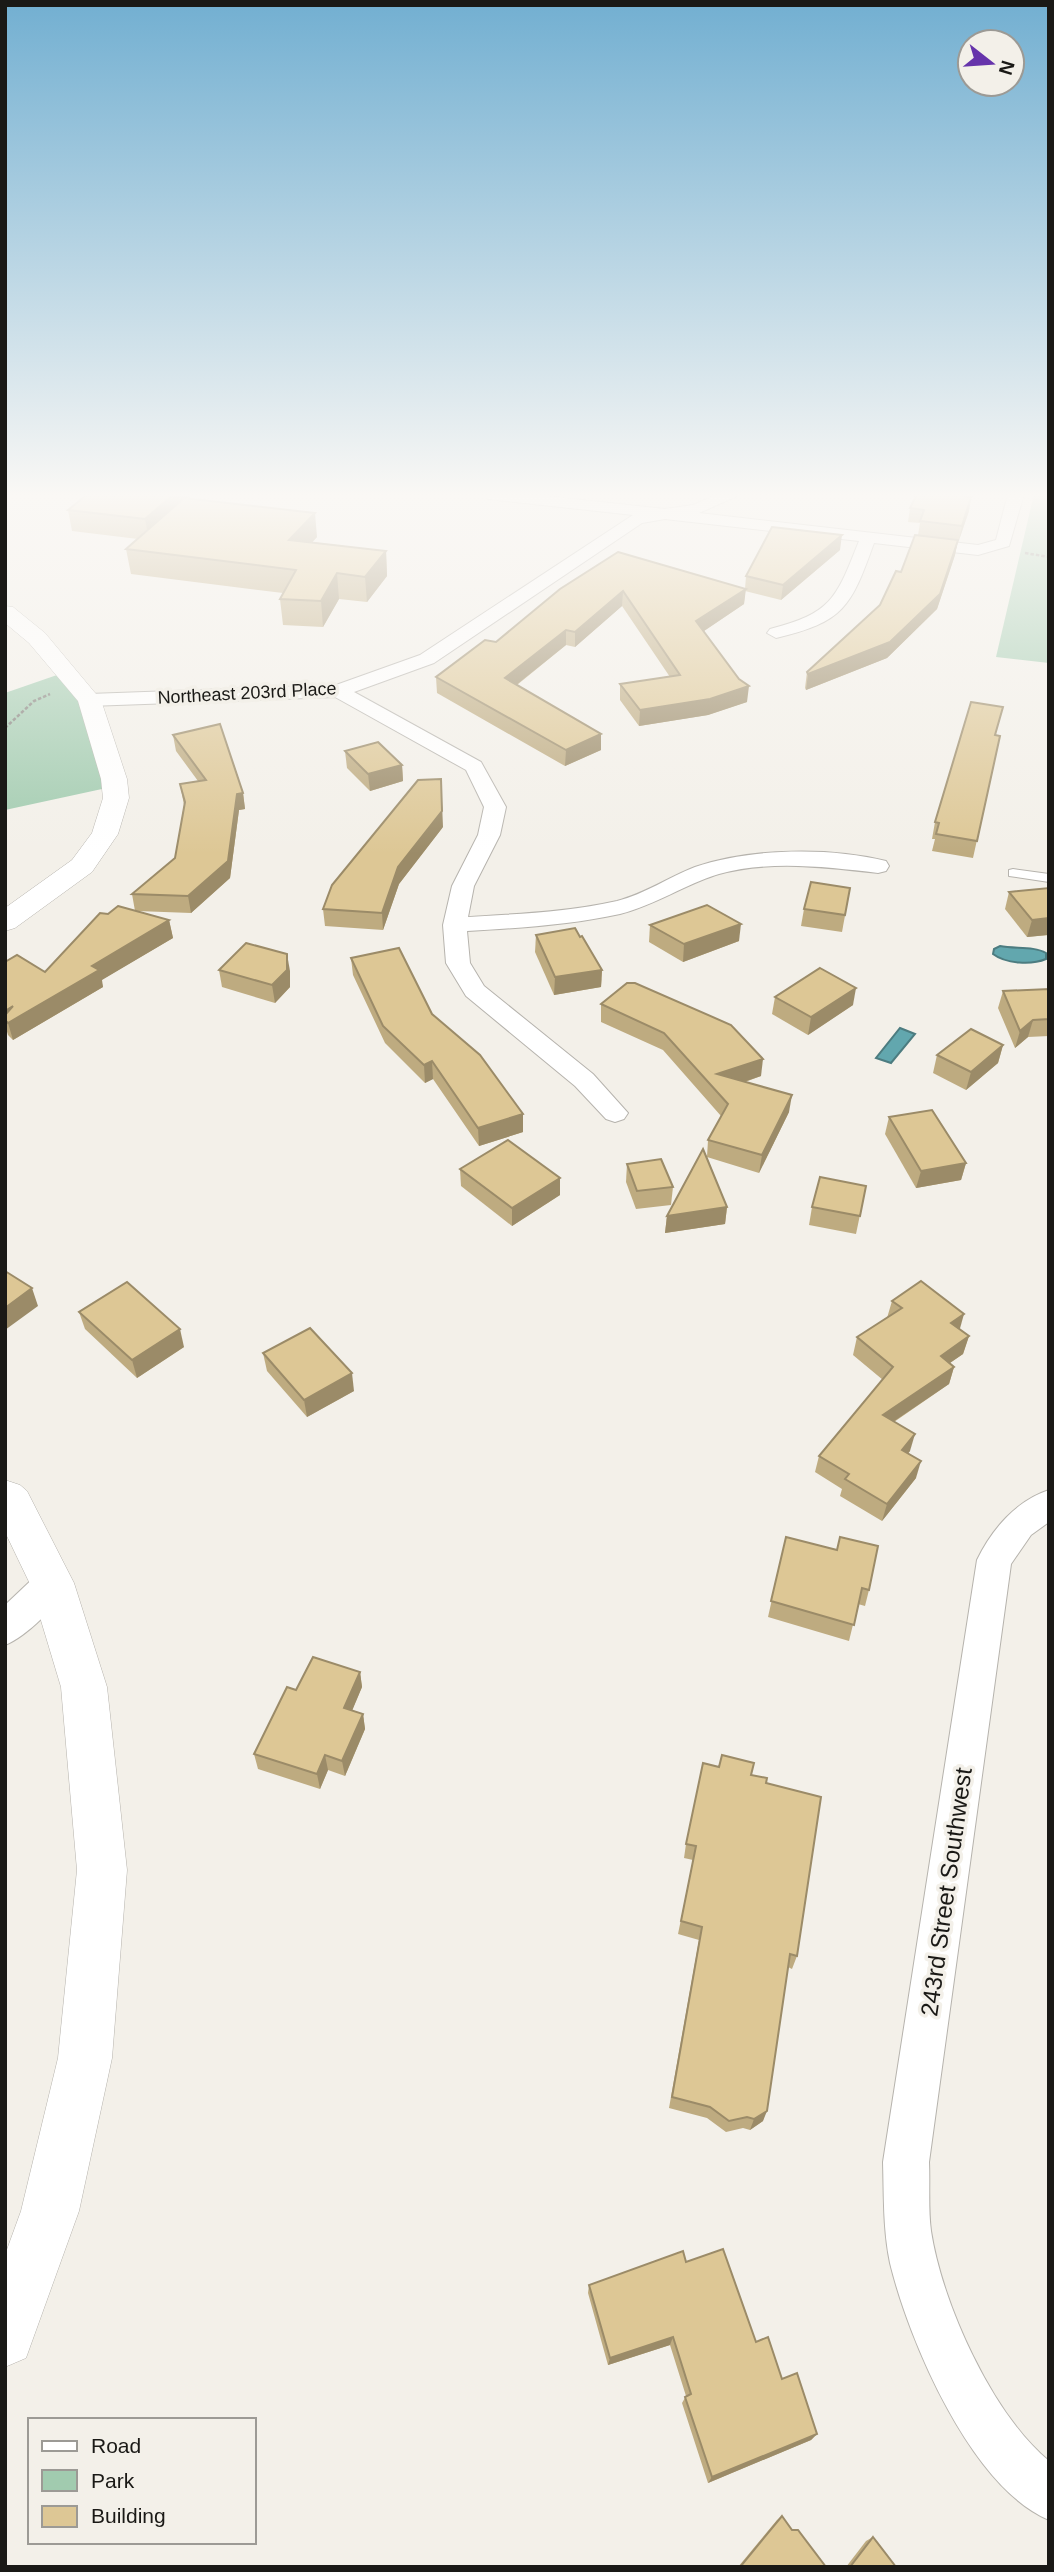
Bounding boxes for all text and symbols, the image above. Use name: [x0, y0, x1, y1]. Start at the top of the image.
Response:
north arrow: [956, 28, 1026, 98]
text: N: [995, 58, 1019, 77]
street label: Northeast 203rd Place: [157, 678, 337, 708]
street label: 243rd Street Southwest: [915, 1766, 977, 2018]
legend: [28, 2418, 256, 2544]
text: Road: [91, 2434, 141, 2457]
text: Park: [91, 2469, 135, 2492]
text: Building: [91, 2504, 166, 2527]

